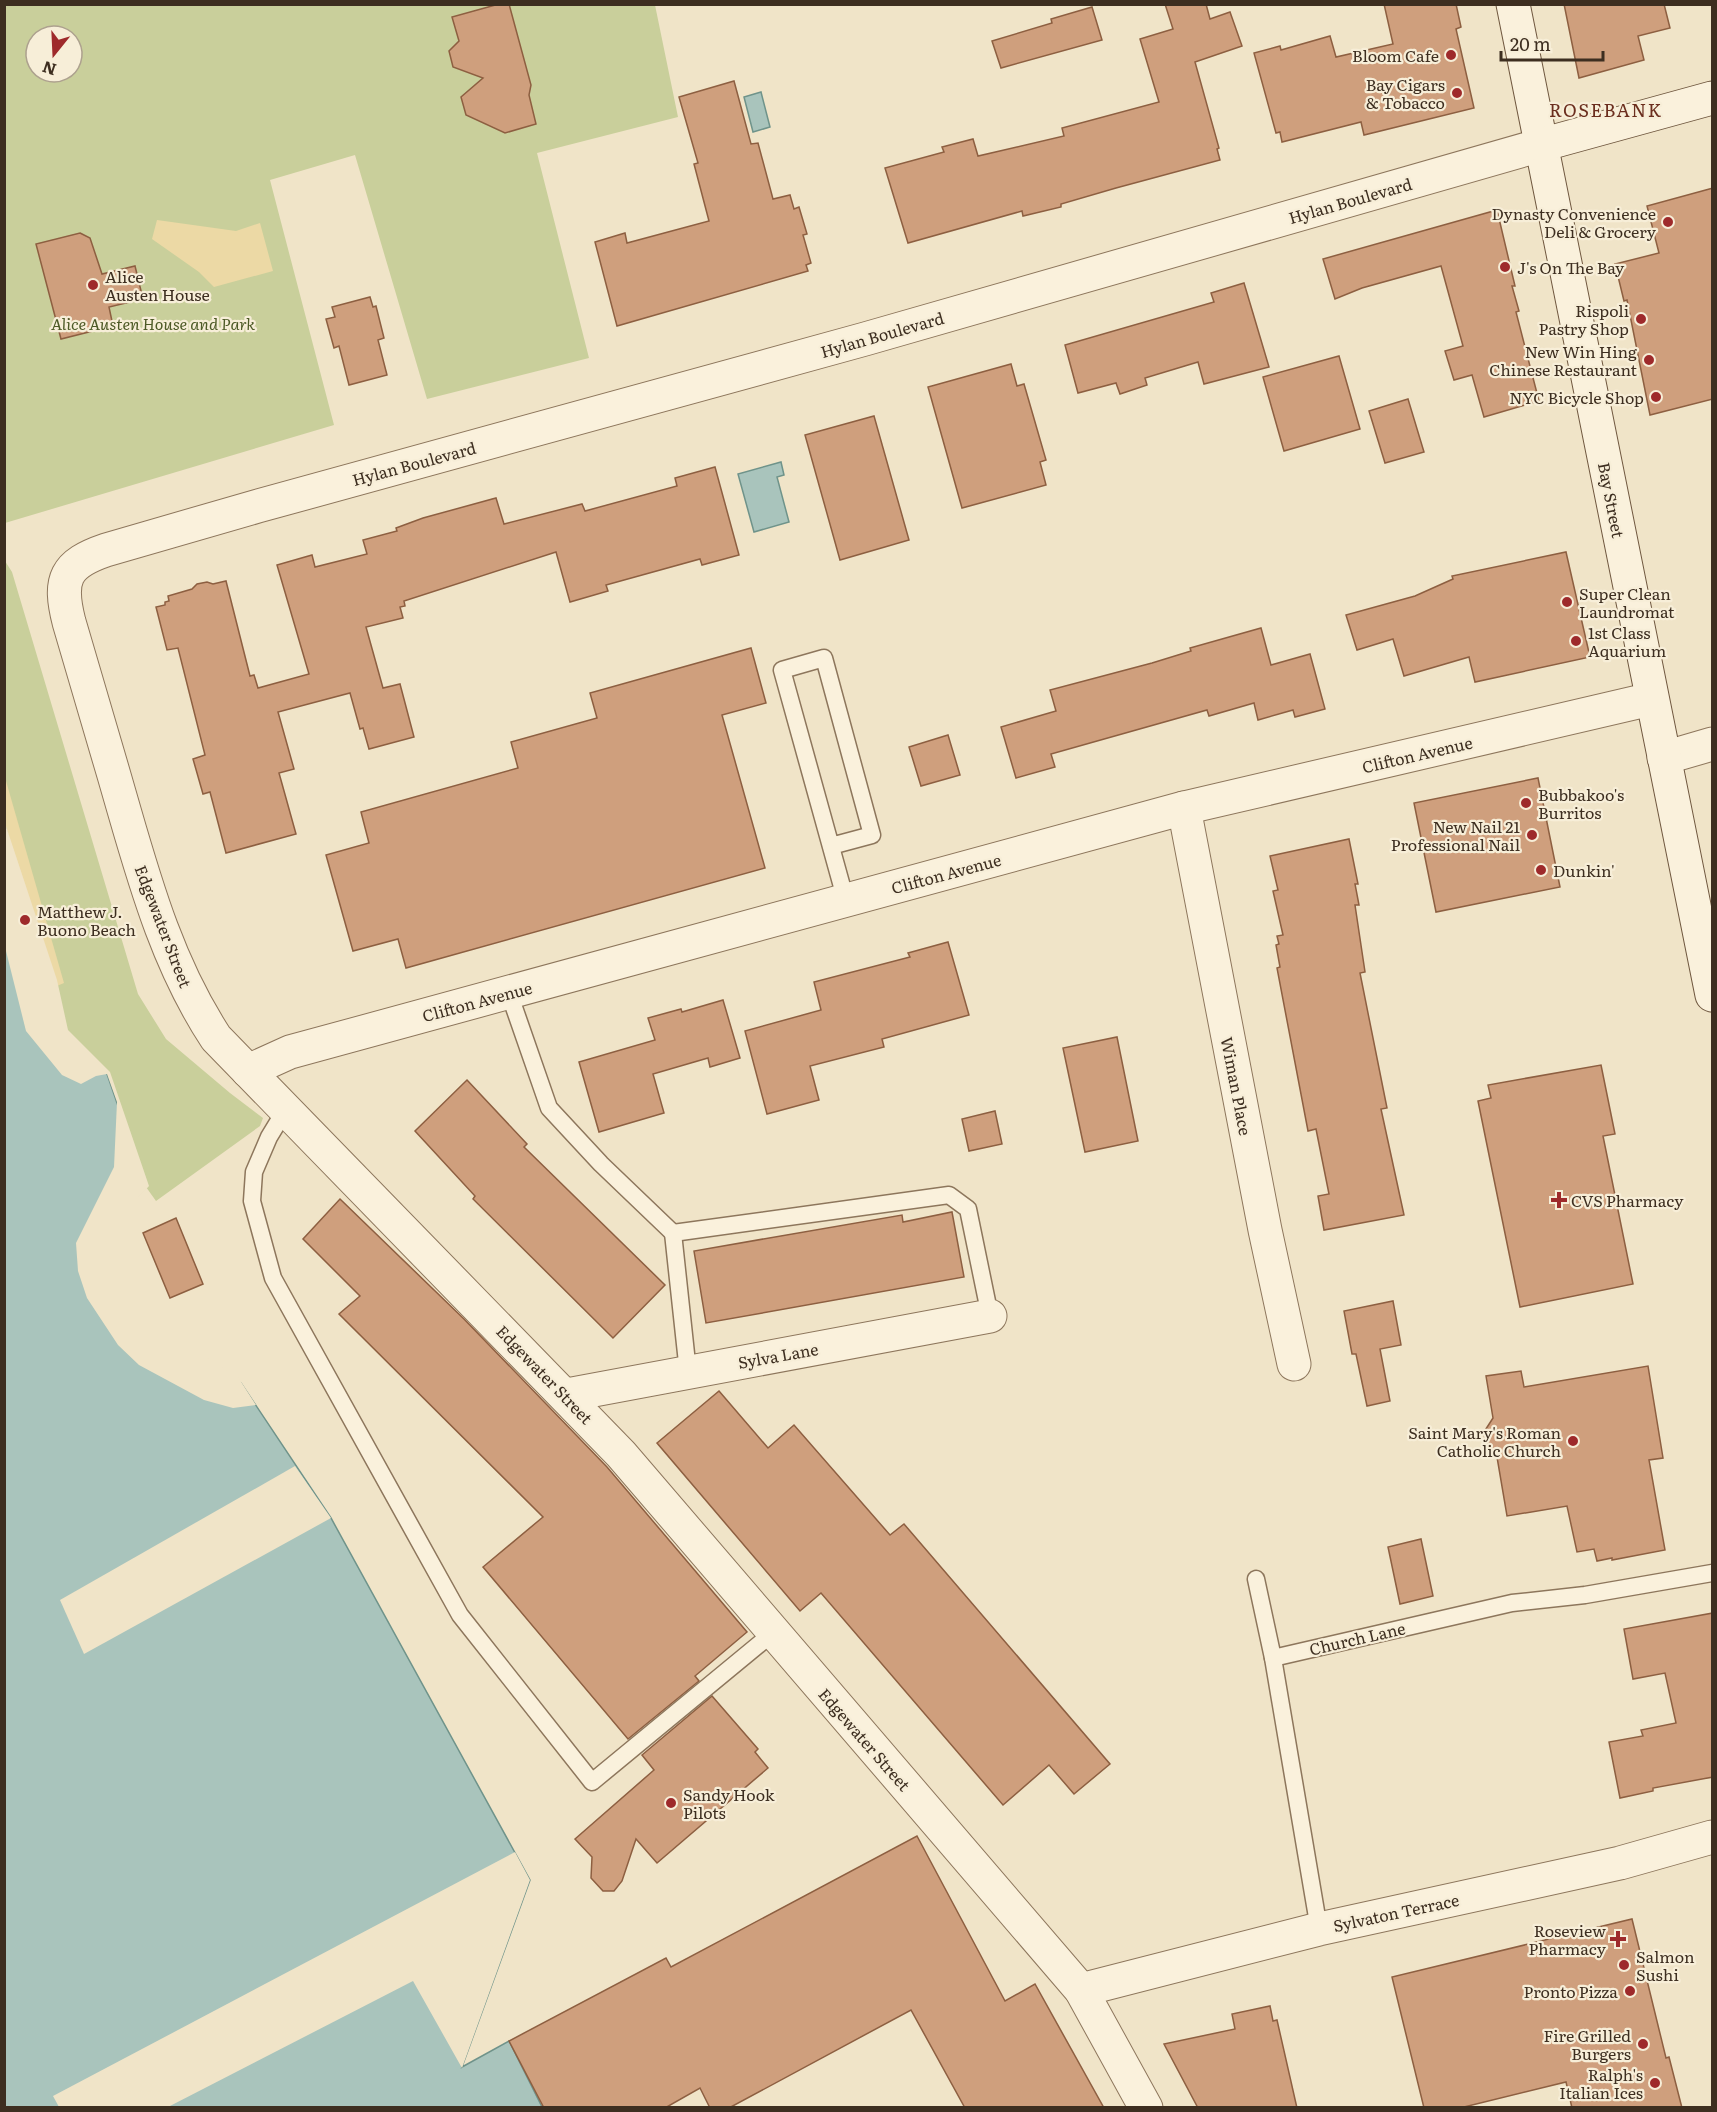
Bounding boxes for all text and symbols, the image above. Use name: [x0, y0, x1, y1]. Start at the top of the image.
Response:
north arrow: [24, 24, 84, 84]
scale bar: [1501, 24, 1603, 62]
text: 20 m: [1510, 30, 1551, 57]
place label: Bloom Cafe: [1352, 43, 1439, 67]
marker: Bloom Cafe: [1444, 48, 1458, 62]
text: N: [39, 56, 59, 83]
place label: Bay Cigars & Tobacco: [1366, 72, 1445, 114]
marker: Bay Cigars & Tobacco: [1450, 86, 1464, 100]
district label: ROSEBANK: [1549, 96, 1663, 123]
street label: Hylan Boulevard: [1286, 171, 1415, 229]
place label: Dynasty Convenience Deli & Grocery: [1491, 201, 1657, 243]
marker: Dynasty Convenience Deli & Grocery: [1661, 215, 1675, 229]
place label: J's On The Bay: [1517, 255, 1625, 279]
marker: J's On The Bay: [1498, 260, 1512, 274]
place label: Alice Austen House: [105, 264, 210, 306]
marker: Alice Austen House: [86, 278, 100, 292]
place label: Rispoli Pastry Shop: [1539, 298, 1629, 340]
street label: Hylan Boulevard: [818, 305, 947, 363]
park label: Alice Austen House and Park: [51, 311, 255, 335]
marker: Rispoli Pastry Shop: [1634, 312, 1648, 326]
place label: New Win Hing Chinese Restaurant: [1489, 339, 1638, 381]
marker: New Win Hing Chinese Restaurant: [1642, 353, 1656, 367]
place label: NYC Bicycle Shop: [1509, 385, 1644, 409]
marker: NYC Bicycle Shop: [1649, 390, 1663, 404]
street label: Hylan Boulevard: [349, 435, 479, 491]
street label: Bay Street: [1593, 460, 1631, 540]
place label: Super Clean Laundromat: [1579, 581, 1675, 623]
marker: Super Clean Laundromat: [1560, 595, 1574, 609]
place label: 1st Class Aquarium: [1588, 620, 1667, 662]
marker: 1st Class Aquarium: [1569, 634, 1583, 648]
street label: Clifton Avenue: [1359, 730, 1475, 778]
place label: Bubbakoo's Burritos: [1538, 782, 1624, 824]
marker: Bubbakoo's Burritos: [1519, 796, 1533, 810]
place label: New Nail 21 Professional Nail: [1391, 814, 1520, 856]
marker: New Nail 21 Professional Nail: [1525, 828, 1539, 842]
street label: Clifton Avenue: [888, 847, 1004, 899]
place label: Dunkin': [1553, 858, 1615, 882]
street label: Edgewater Street: [130, 861, 199, 991]
marker: Dunkin': [1534, 863, 1548, 877]
place label: Matthew J. Buono Beach: [37, 899, 136, 941]
marker: Matthew J. Buono Beach: [18, 913, 32, 927]
street label: Clifton Avenue: [419, 975, 535, 1027]
street label: Wiman Place: [1216, 1035, 1258, 1137]
place label: CVS Pharmacy: [1571, 1188, 1684, 1212]
marker: CVS Pharmacy: [1552, 1193, 1566, 1207]
street label: Edgewater Street: [491, 1319, 599, 1429]
street label: Sylva Lane: [736, 1336, 820, 1374]
place label: Saint Mary's Roman Catholic Church: [1408, 1420, 1561, 1462]
marker: Saint Mary's Roman Catholic Church: [1566, 1434, 1580, 1448]
street label: Church Lane: [1307, 1615, 1407, 1661]
street label: Edgewater Street: [813, 1682, 917, 1796]
place label: Sandy Hook Pilots: [683, 1782, 775, 1824]
marker: Sandy Hook Pilots: [664, 1796, 678, 1810]
street label: Sylvaton Terrace: [1331, 1887, 1461, 1937]
place label: Roseview Pharmacy: [1528, 1918, 1607, 1960]
marker: Roseview Pharmacy: [1611, 1932, 1625, 1946]
place label: Salmon Sushi: [1636, 1944, 1695, 1986]
marker: Salmon Sushi: [1617, 1958, 1631, 1972]
place label: Pronto Pizza: [1524, 1979, 1618, 2003]
marker: Pronto Pizza: [1623, 1984, 1637, 1998]
place label: Fire Grilled Burgers: [1543, 2023, 1631, 2065]
marker: Fire Grilled Burgers: [1636, 2037, 1650, 2051]
place label: Ralph's Italian Ices: [1559, 2062, 1643, 2104]
marker: Ralph's Italian Ices: [1648, 2076, 1662, 2090]

